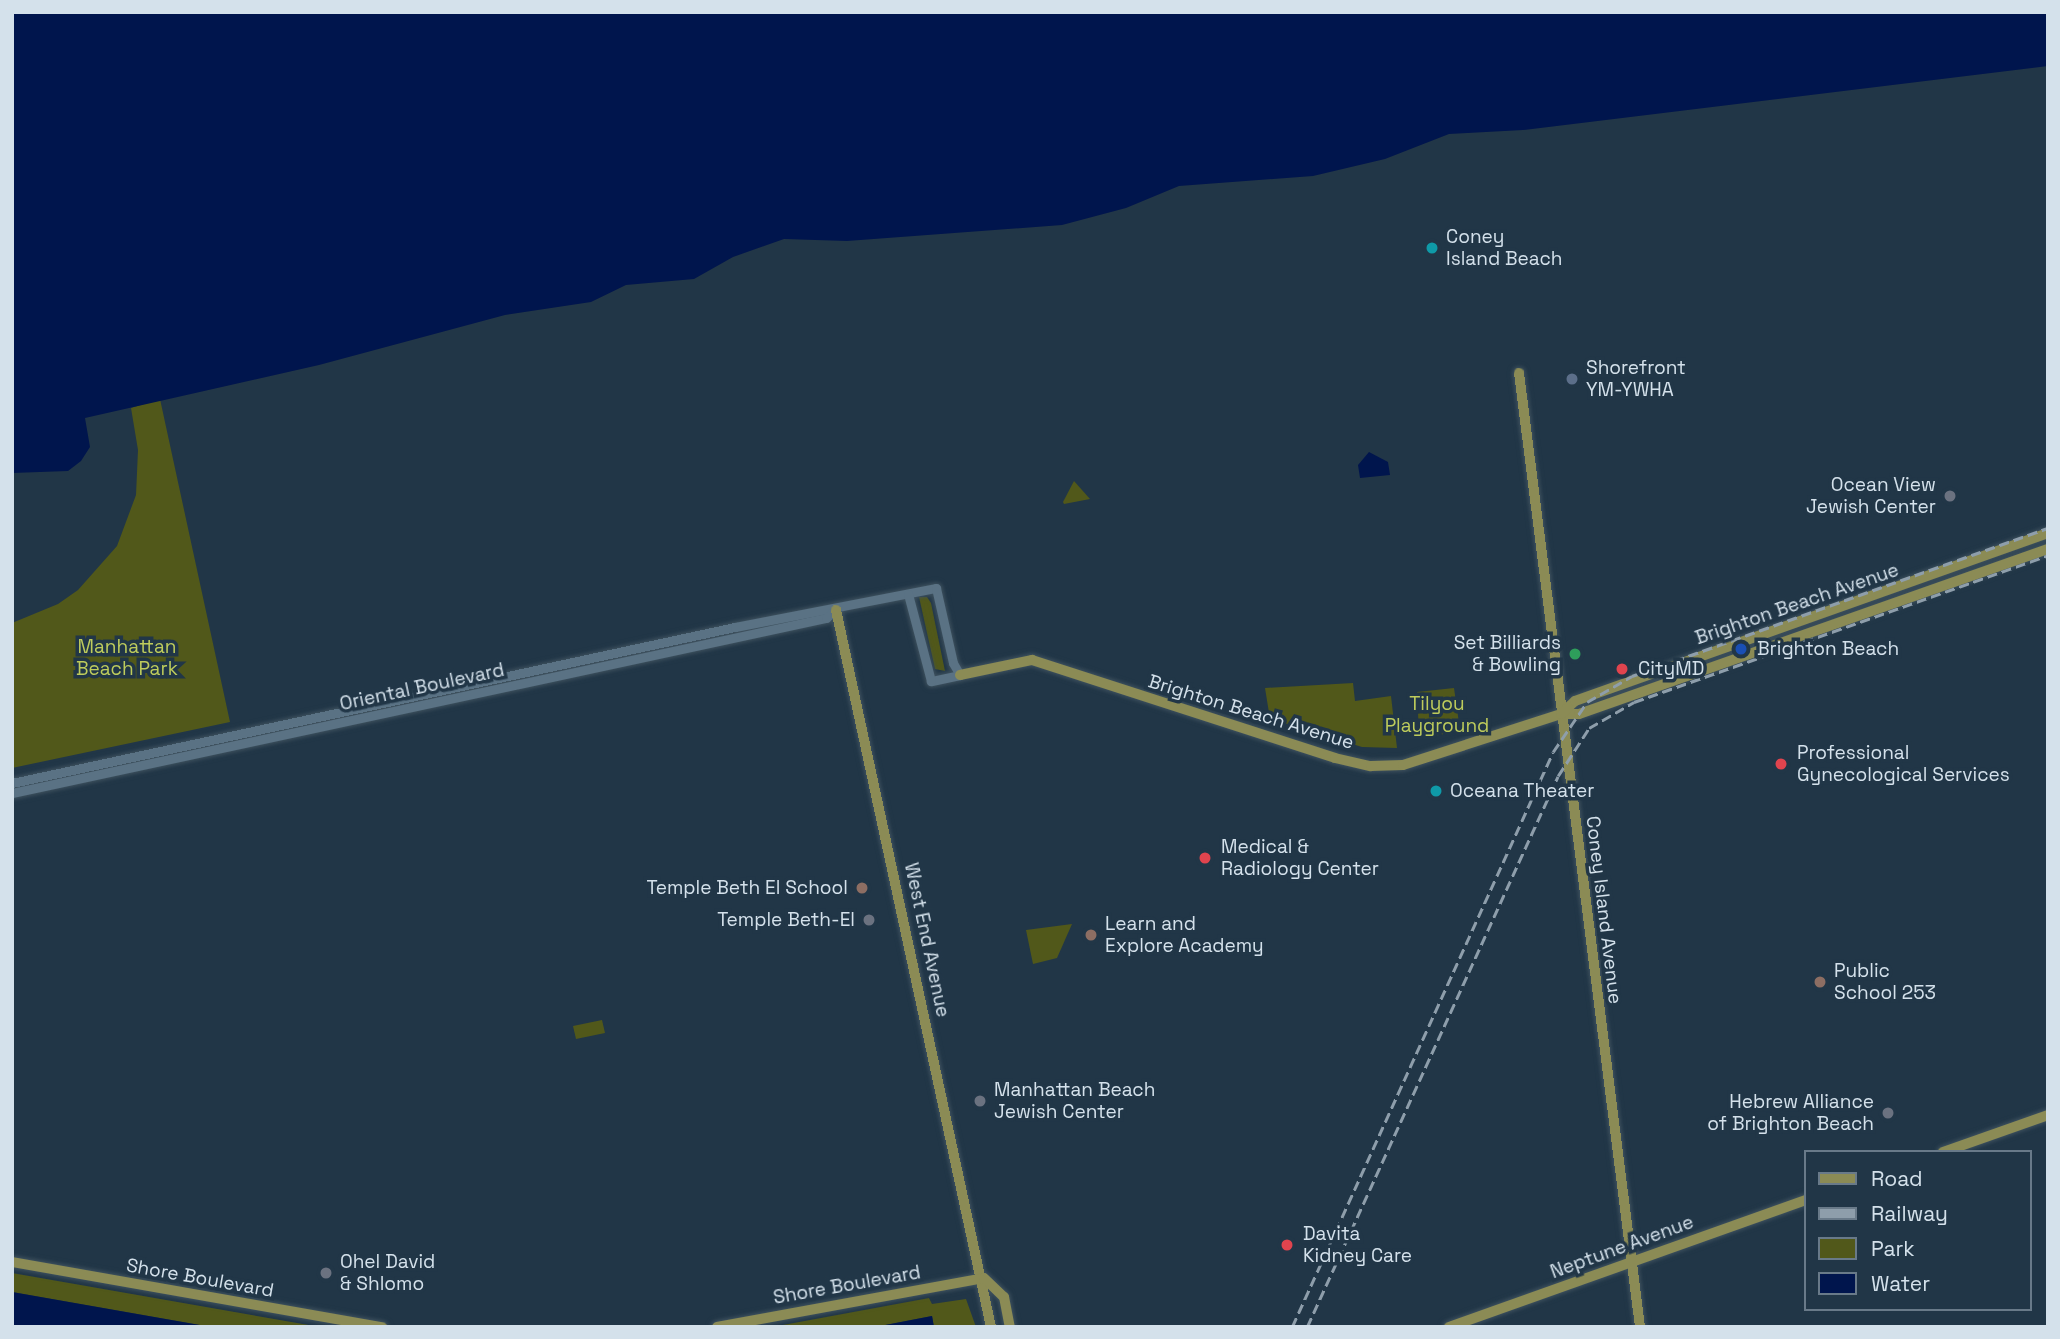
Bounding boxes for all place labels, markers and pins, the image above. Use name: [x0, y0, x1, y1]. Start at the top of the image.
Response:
place label: Coney Island Beach: [1446, 226, 1562, 270]
marker: Coney Island Beach: [1424, 240, 1440, 256]
place label: Shorefront YM-YWHA: [1586, 357, 1686, 401]
marker: Shorefront YM-YWHA: [1564, 371, 1580, 387]
place label: Ocean View Jewish Center: [1806, 474, 1936, 518]
marker: Ocean View Jewish Center: [1942, 488, 1958, 504]
place label: Set Billiards & Bowling: [1454, 632, 1561, 676]
place label: Brighton Beach: [1757, 638, 1899, 660]
marker: Brighton Beach: [1731, 639, 1751, 659]
marker: Set Billiards & Bowling: [1567, 646, 1583, 662]
place label: CityMD: [1638, 658, 1704, 680]
marker: CityMD: [1612, 659, 1632, 679]
place label: Professional Gynecological Services: [1797, 742, 2010, 786]
marker: Professional Gynecological Services: [1771, 754, 1791, 774]
place label: Oceana Theater: [1450, 780, 1595, 802]
marker: Oceana Theater: [1428, 783, 1444, 799]
place label: Medical & Radiology Center: [1221, 836, 1379, 880]
marker: Medical & Radiology Center: [1195, 848, 1215, 868]
place label: Temple Beth El School: [646, 877, 848, 899]
marker: Temple Beth El School: [854, 880, 870, 896]
place label: Temple Beth-El: [717, 909, 855, 931]
marker: Temple Beth-El: [861, 912, 877, 928]
place label: Learn and Explore Academy: [1105, 913, 1264, 957]
marker: Learn and Explore Academy: [1083, 927, 1099, 943]
place label: Public School 253: [1834, 960, 1936, 1004]
marker: Public School 253: [1812, 974, 1828, 990]
place label: Manhattan Beach Jewish Center: [994, 1079, 1155, 1123]
place label: Hebrew Alliance of Brighton Beach: [1707, 1091, 1874, 1135]
marker: Manhattan Beach Jewish Center: [972, 1093, 988, 1109]
marker: Hebrew Alliance of Brighton Beach: [1880, 1105, 1896, 1121]
place label: Davita Kidney Care: [1303, 1223, 1412, 1267]
marker: Davita Kidney Care: [1277, 1235, 1297, 1255]
place label: Ohel David & Shlomo: [340, 1251, 435, 1295]
marker: Ohel David & Shlomo: [318, 1265, 334, 1281]

